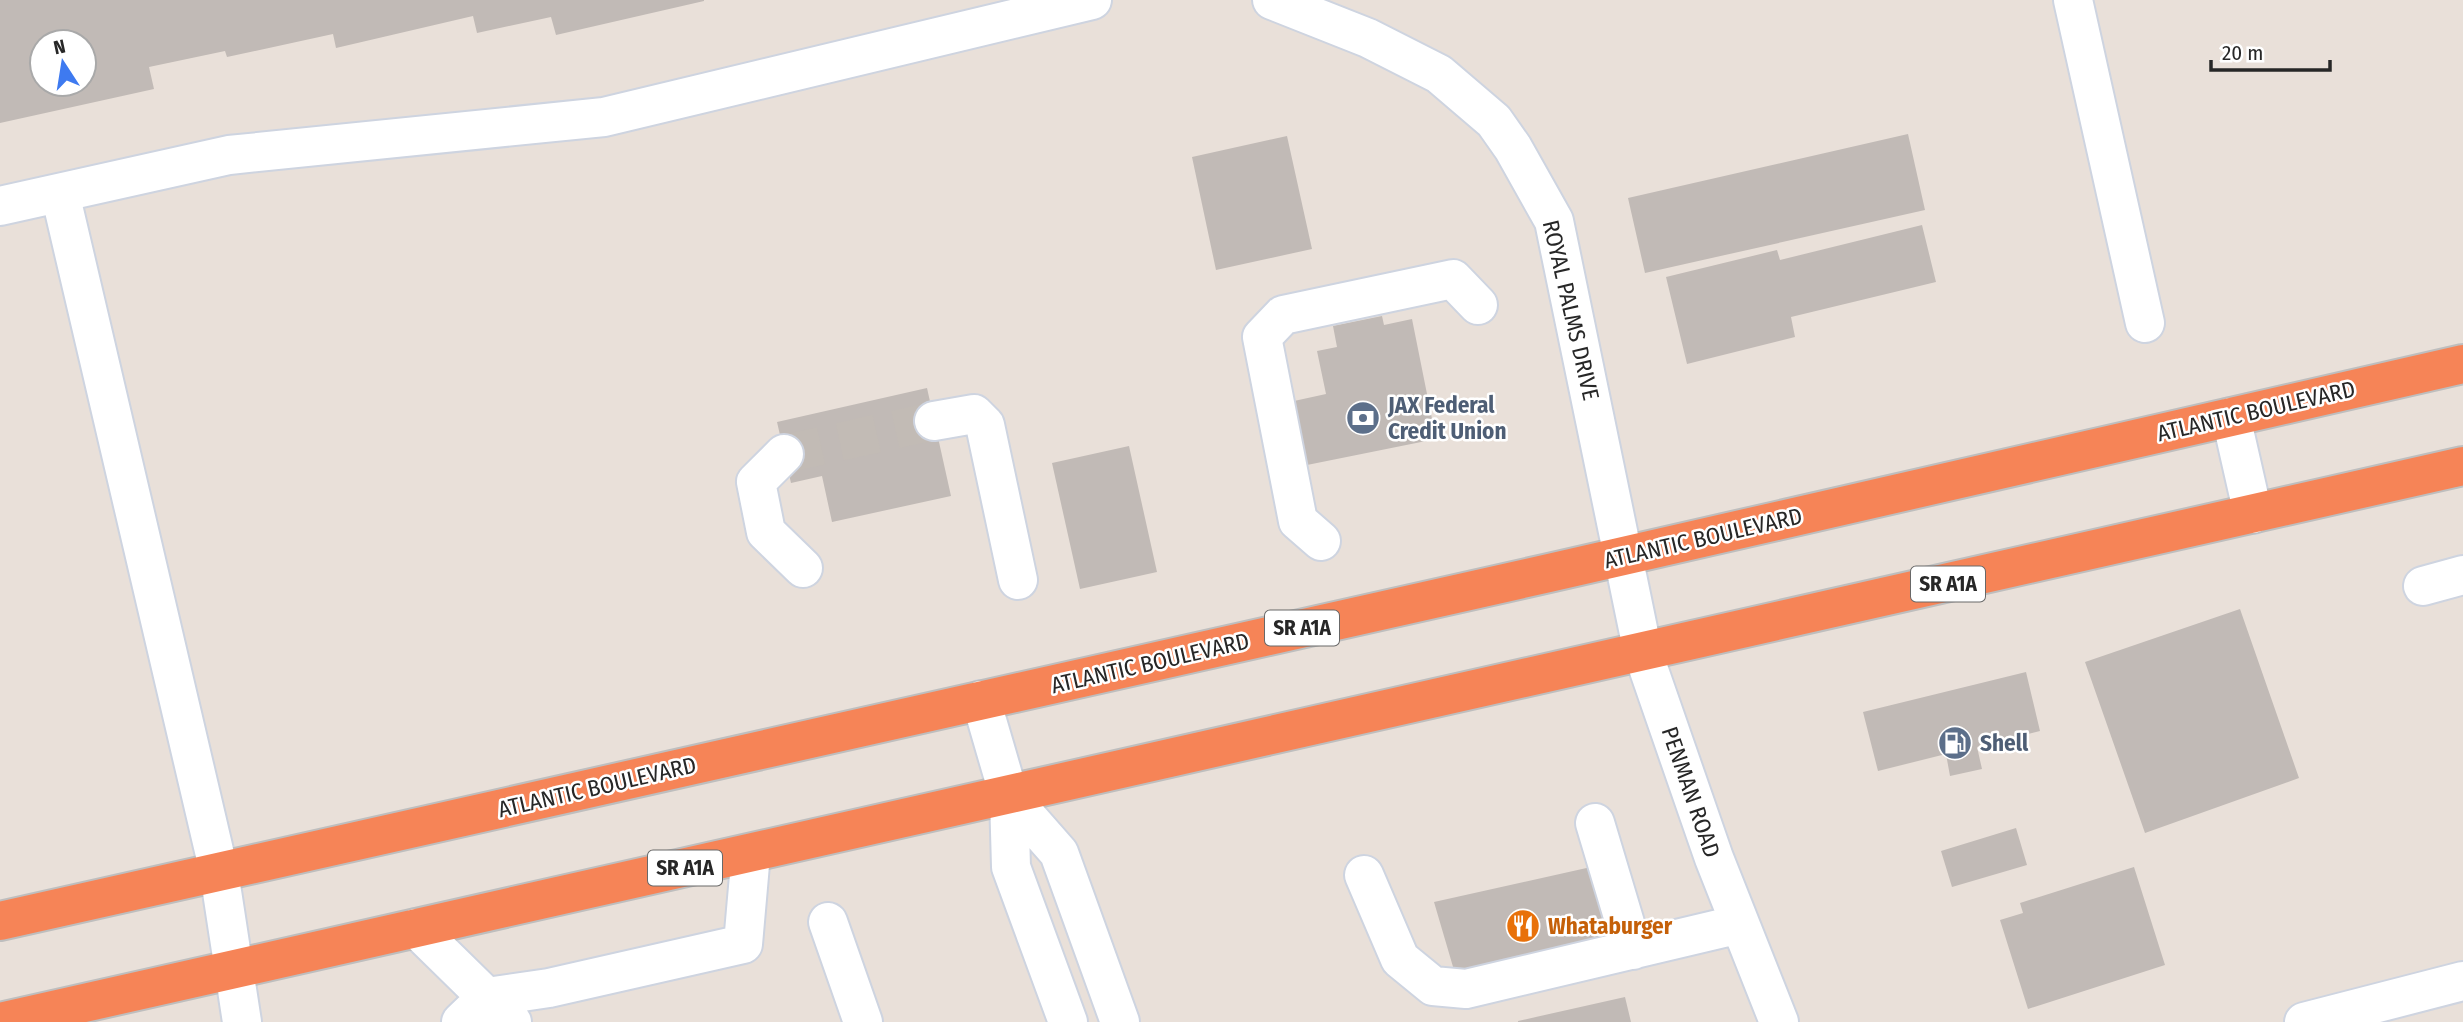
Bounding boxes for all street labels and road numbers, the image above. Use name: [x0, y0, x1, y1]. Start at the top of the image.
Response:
street label: ROYAL PALMS DRIVE: [1537, 217, 1605, 403]
street label: ATLANTIC BOULEVARD: [2154, 375, 2358, 447]
street label: ATLANTIC BOULEVARD: [1601, 502, 1805, 574]
road number: SR A1A: [1911, 566, 1985, 602]
road number: SR A1A: [1265, 610, 1339, 646]
street label: ATLANTIC BOULEVARD: [1048, 627, 1252, 699]
street label: PENMAN ROAD: [1656, 723, 1726, 861]
street label: ATLANTIC BOULEVARD: [495, 751, 699, 823]
road number: SR A1A: [648, 850, 722, 886]

